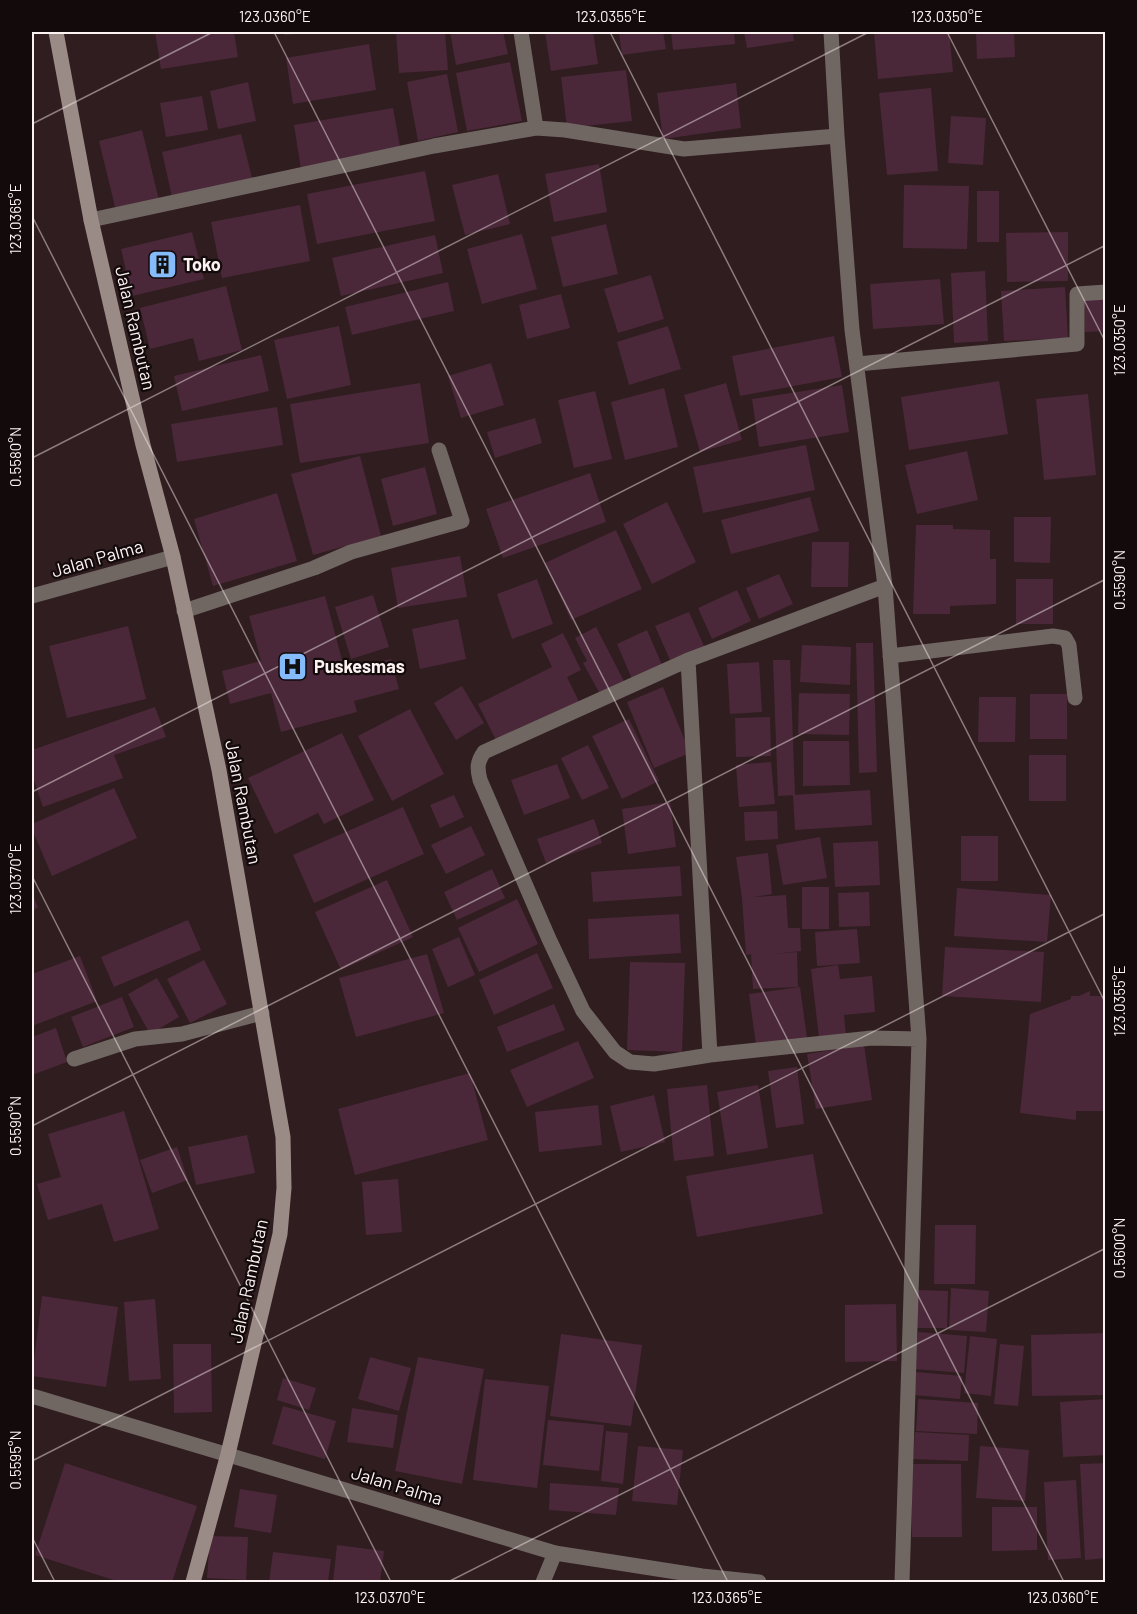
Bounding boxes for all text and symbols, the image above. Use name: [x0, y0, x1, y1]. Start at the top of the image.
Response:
text: 123.0360°E: [239, 7, 311, 25]
text: 123.0355°E: [576, 7, 647, 25]
text: 123.0350°E: [911, 7, 983, 25]
text: 123.0365°E: [6, 183, 24, 255]
building icon: Toko: [146, 248, 178, 280]
place label: Toko: [183, 253, 221, 275]
street label: Jalan Rambutan: [111, 264, 161, 392]
text: 123.0350°E: [1110, 304, 1128, 376]
text: 0.5580°N: [6, 427, 24, 487]
street label: Jalan Palma: [49, 534, 145, 582]
text: 0.5590°N: [1110, 550, 1128, 610]
hospital icon: Puskesmas: [277, 650, 309, 682]
place label: Puskesmas: [314, 655, 405, 677]
street label: Jalan Rambutan: [221, 738, 267, 866]
text: 123.0370°E: [6, 843, 24, 915]
text: 123.0355°E: [1110, 966, 1128, 1037]
text: 0.5590°N: [6, 1096, 24, 1156]
street label: Jalan Rambutan: [224, 1217, 272, 1345]
text: 0.5600°N: [1110, 1218, 1128, 1278]
text: 0.5595°N: [6, 1430, 24, 1490]
street label: Jalan Palma: [349, 1461, 445, 1509]
text: 123.0370°E: [354, 1588, 426, 1606]
text: 123.0365°E: [691, 1588, 763, 1606]
text: 123.0360°E: [1027, 1588, 1099, 1606]

